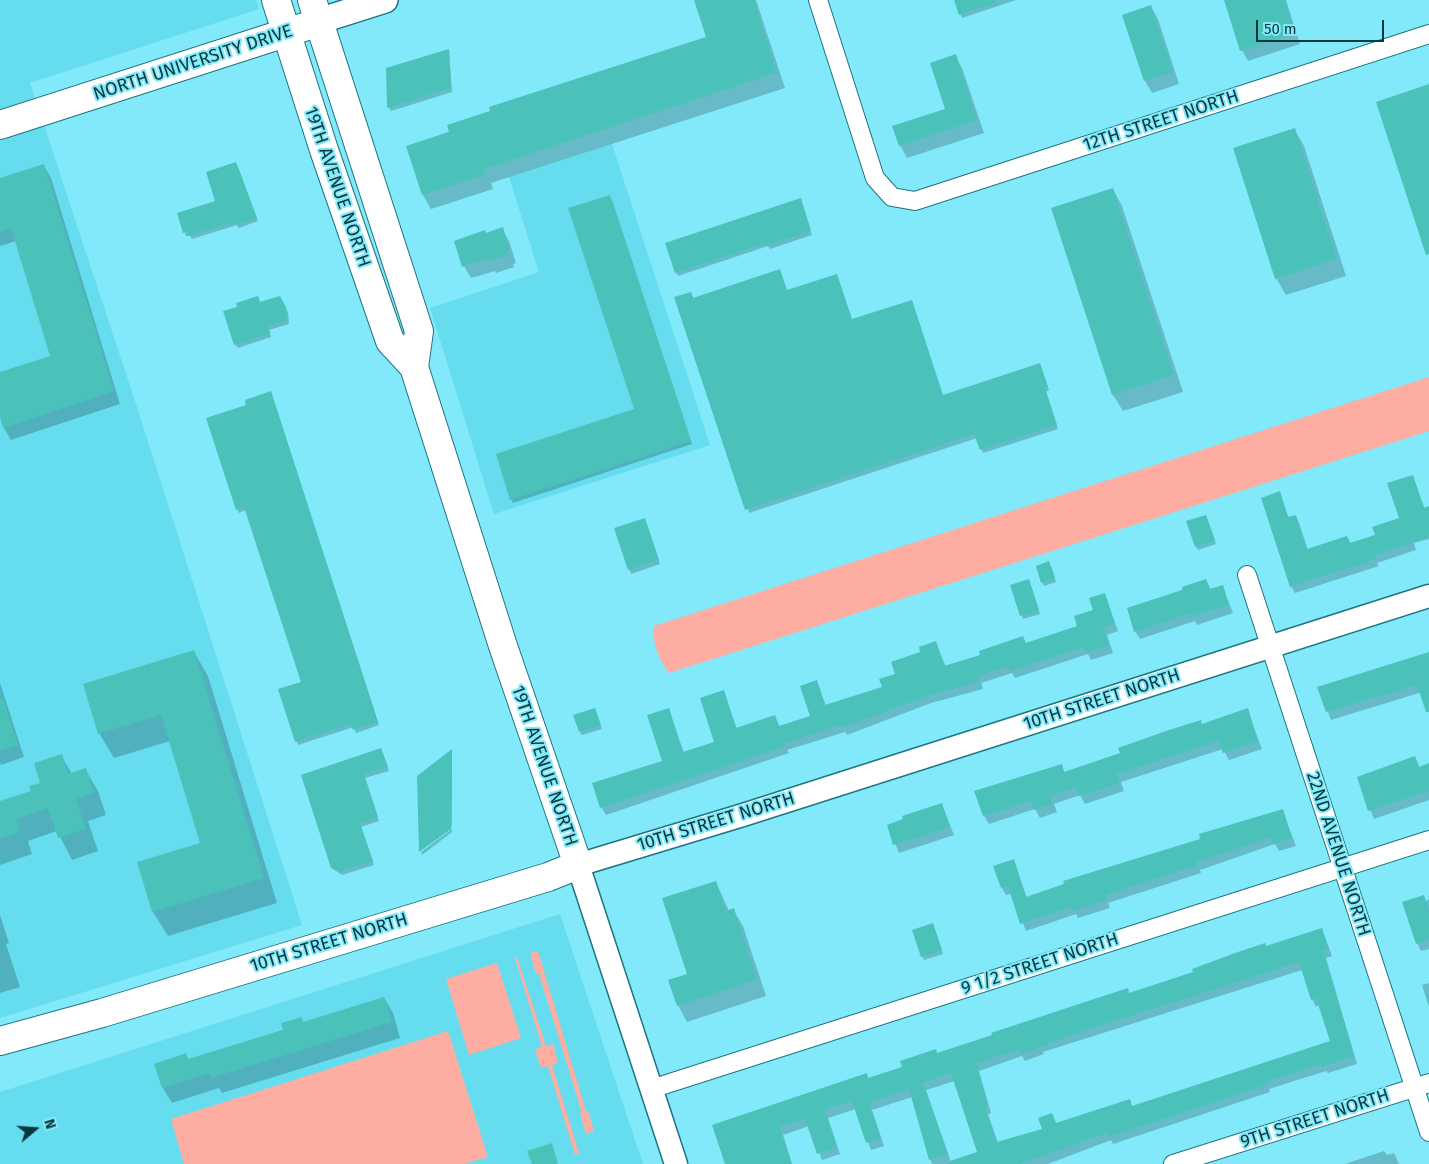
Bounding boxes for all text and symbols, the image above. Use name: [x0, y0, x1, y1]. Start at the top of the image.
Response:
scale bar: [1259, 10, 1386, 42]
text: 50 m: [1264, 20, 1297, 38]
street label: NORTH UNIVERSITY DRIVE: [91, 21, 295, 105]
street label: 12TH STREET NORTH: [1080, 86, 1242, 156]
street label: 19TH AVENUE NORTH: [299, 104, 375, 270]
street label: 10TH STREET NORTH: [1021, 664, 1183, 736]
street label: 19TH AVENUE NORTH: [506, 683, 582, 849]
street label: 22ND AVENUE NORTH: [1301, 769, 1375, 939]
street label: 10TH STREET NORTH: [635, 788, 797, 856]
street label: 10TH STREET NORTH: [248, 909, 410, 977]
street label: 9 1/2 STREET NORTH: [959, 928, 1121, 1000]
street label: 9TH STREET NORTH: [1238, 1085, 1392, 1153]
north arrow: [10, 1104, 60, 1154]
text: N: [40, 1117, 59, 1131]

